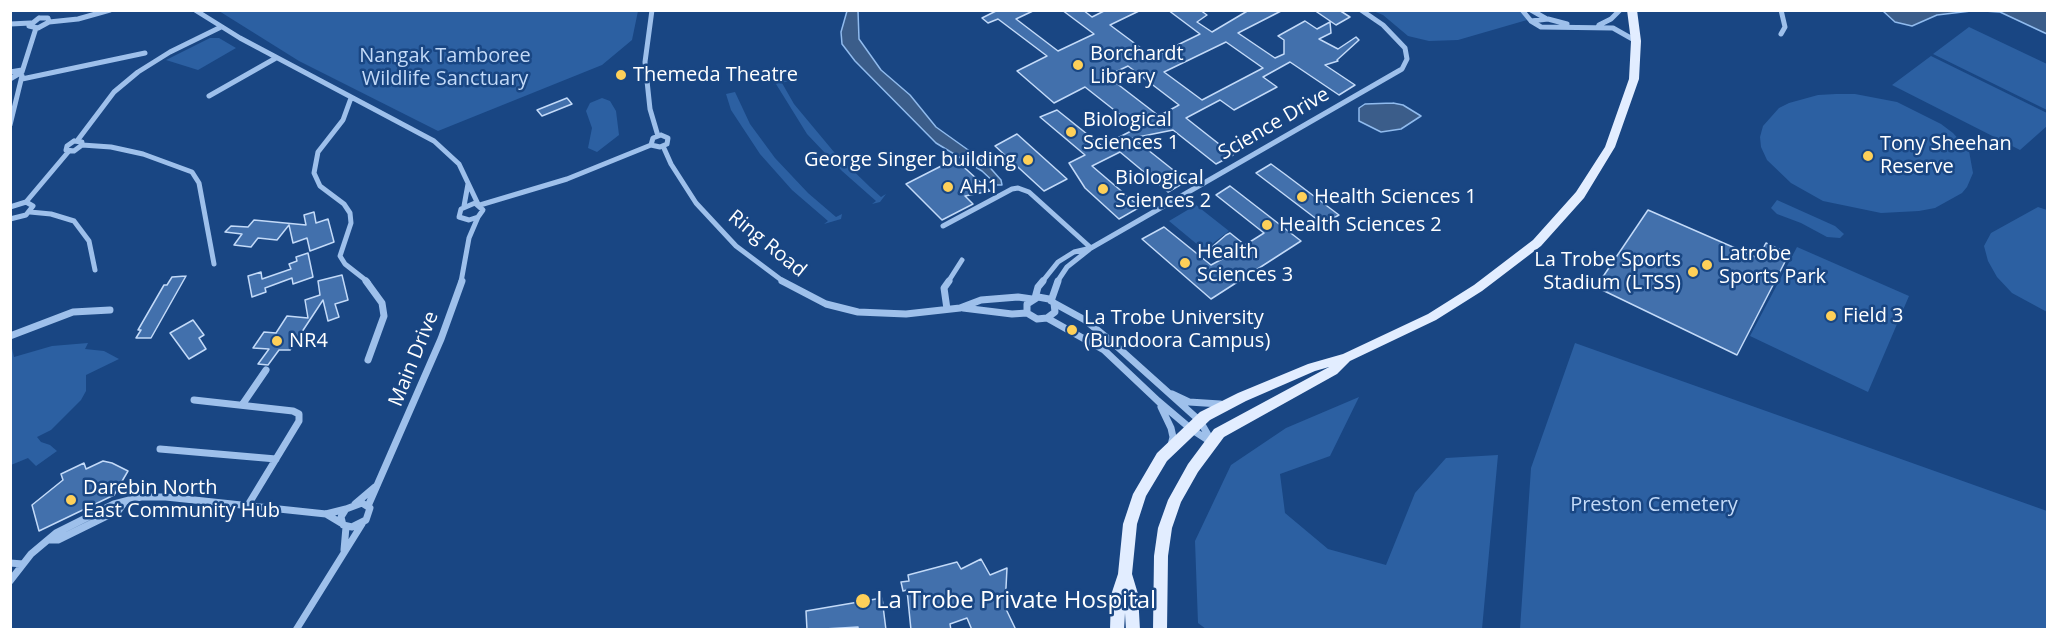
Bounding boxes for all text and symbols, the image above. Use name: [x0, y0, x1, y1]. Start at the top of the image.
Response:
place label: Borchardt Library: [1090, 42, 1184, 89]
park label: Nangak Tamboree Wildlife Sanctuary: [359, 44, 531, 91]
marker: Borchardt Library: [1071, 58, 1085, 72]
place label: Themeda Theatre: [633, 63, 798, 87]
marker: Themeda Theatre: [614, 68, 628, 82]
street label: Science Drive: [1214, 83, 1334, 165]
place label: Biological Sciences 1: [1083, 108, 1179, 155]
marker: Biological Sciences 1: [1064, 125, 1078, 139]
place label: Tony Sheehan Reserve: [1880, 132, 2012, 179]
place label: George Singer building: [804, 148, 1016, 172]
marker: Tony Sheehan Reserve: [1861, 149, 1875, 163]
marker: George Singer building: [1021, 153, 1035, 167]
place label: Biological Sciences 2: [1115, 166, 1211, 213]
place label: AH1: [960, 175, 999, 199]
marker: AH1: [941, 180, 955, 194]
marker: Biological Sciences 2: [1096, 182, 1110, 196]
place label: Health Sciences 1: [1314, 185, 1477, 209]
marker: Health Sciences 1: [1295, 190, 1309, 204]
street label: Ring Road: [723, 205, 811, 283]
place label: Health Sciences 2: [1279, 213, 1442, 237]
marker: Health Sciences 2: [1260, 218, 1274, 232]
place label: Health Sciences 3: [1197, 240, 1293, 287]
place label: Latrobe Sports Park: [1719, 242, 1826, 289]
place label: La Trobe Sports Stadium (LTSS): [1534, 248, 1681, 295]
marker: Health Sciences 3: [1178, 256, 1192, 270]
marker: Latrobe Sports Park: [1700, 258, 1714, 272]
marker: La Trobe Sports Stadium (LTSS): [1686, 265, 1700, 279]
place label: Field 3: [1843, 304, 1904, 328]
place label: La Trobe University (Bundoora Campus): [1084, 306, 1270, 353]
street label: Main Drive: [384, 308, 444, 410]
marker: Field 3: [1824, 309, 1838, 323]
marker: La Trobe University (Bundoora Campus): [1065, 323, 1079, 337]
place label: NR4: [289, 329, 328, 353]
marker: NR4: [270, 334, 284, 348]
place label: Darebin North East Community Hub: [83, 476, 280, 523]
marker: Darebin North East Community Hub: [64, 493, 78, 507]
park label: Preston Cemetery: [1570, 493, 1738, 517]
place label: La Trobe Private Hospital: [876, 587, 1156, 615]
marker: La Trobe Private Hospital: [854, 592, 872, 610]

